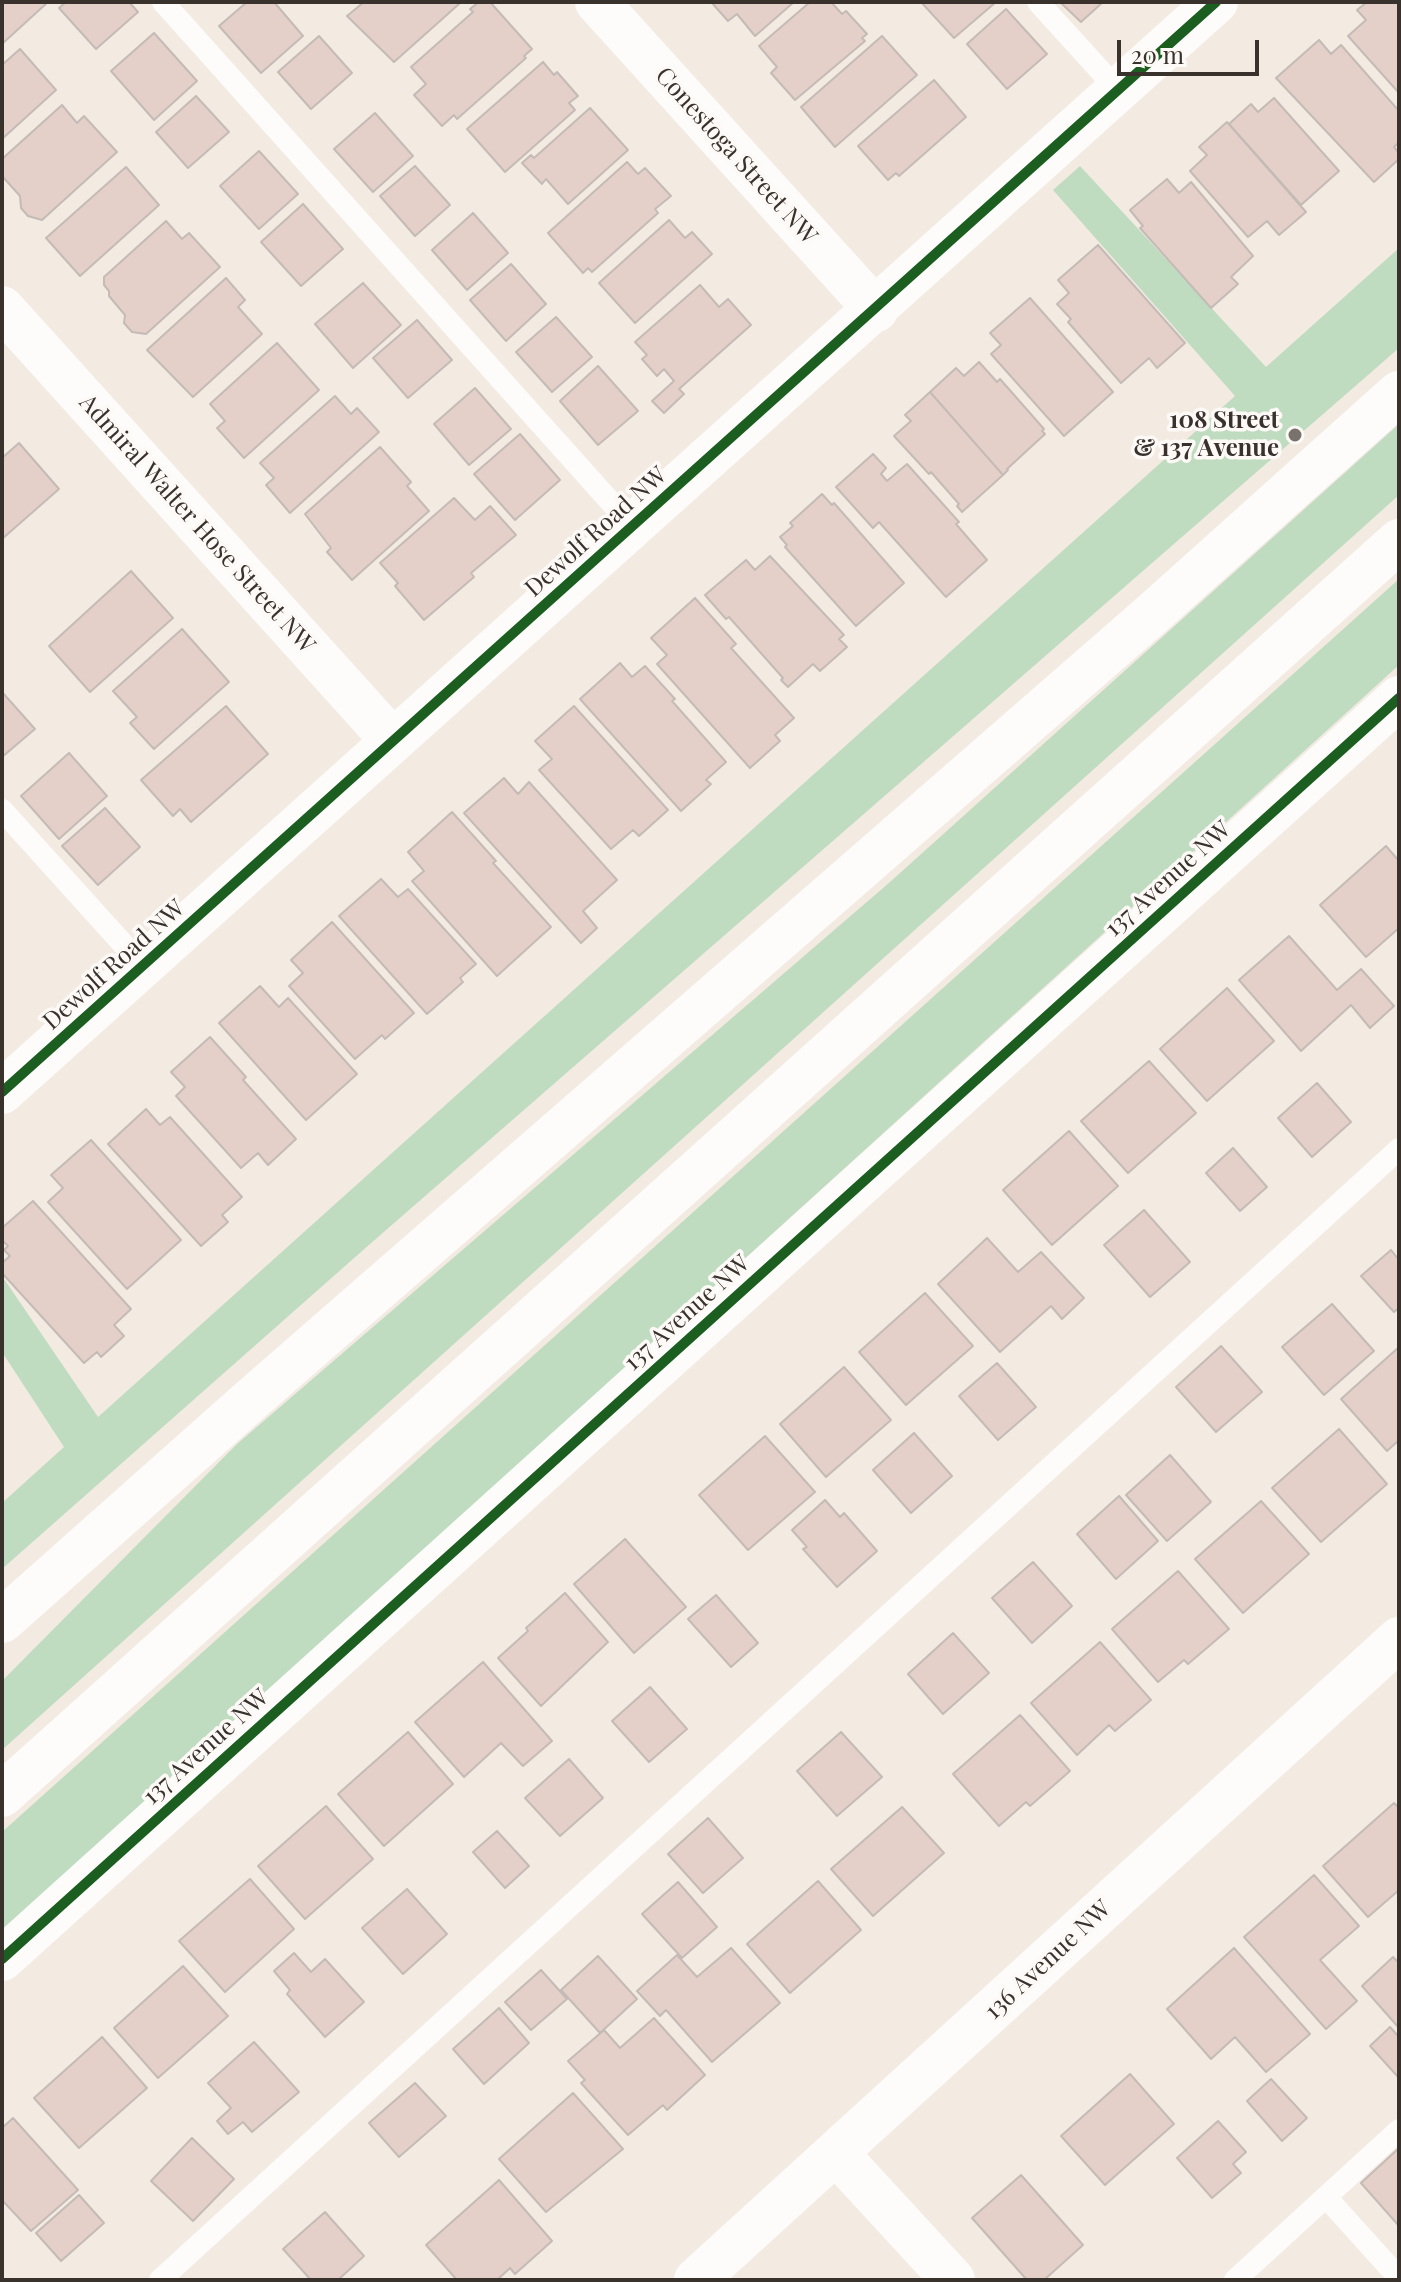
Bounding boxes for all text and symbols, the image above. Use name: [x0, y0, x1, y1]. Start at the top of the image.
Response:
scale bar: [1121, 24, 1263, 74]
text: 20 m: [1131, 38, 1184, 70]
street label: Conestoga Street NW: [649, 62, 823, 250]
street label: Admiral Walter Hose Street NW: [73, 389, 321, 659]
place label: 108 Street & 137 Avenue: [1133, 407, 1279, 463]
marker: 108 Street & 137 Avenue: [1286, 426, 1304, 444]
street label: Dewolf Road NW: [519, 461, 673, 603]
street label: 137 Avenue NW: [1099, 815, 1237, 943]
street label: Dewolf Road NW: [37, 894, 191, 1036]
street label: 137 Avenue NW: [618, 1249, 756, 1377]
street label: 137 Avenue NW: [137, 1683, 275, 1811]
street label: 136 Avenue NW: [979, 1894, 1117, 2026]

